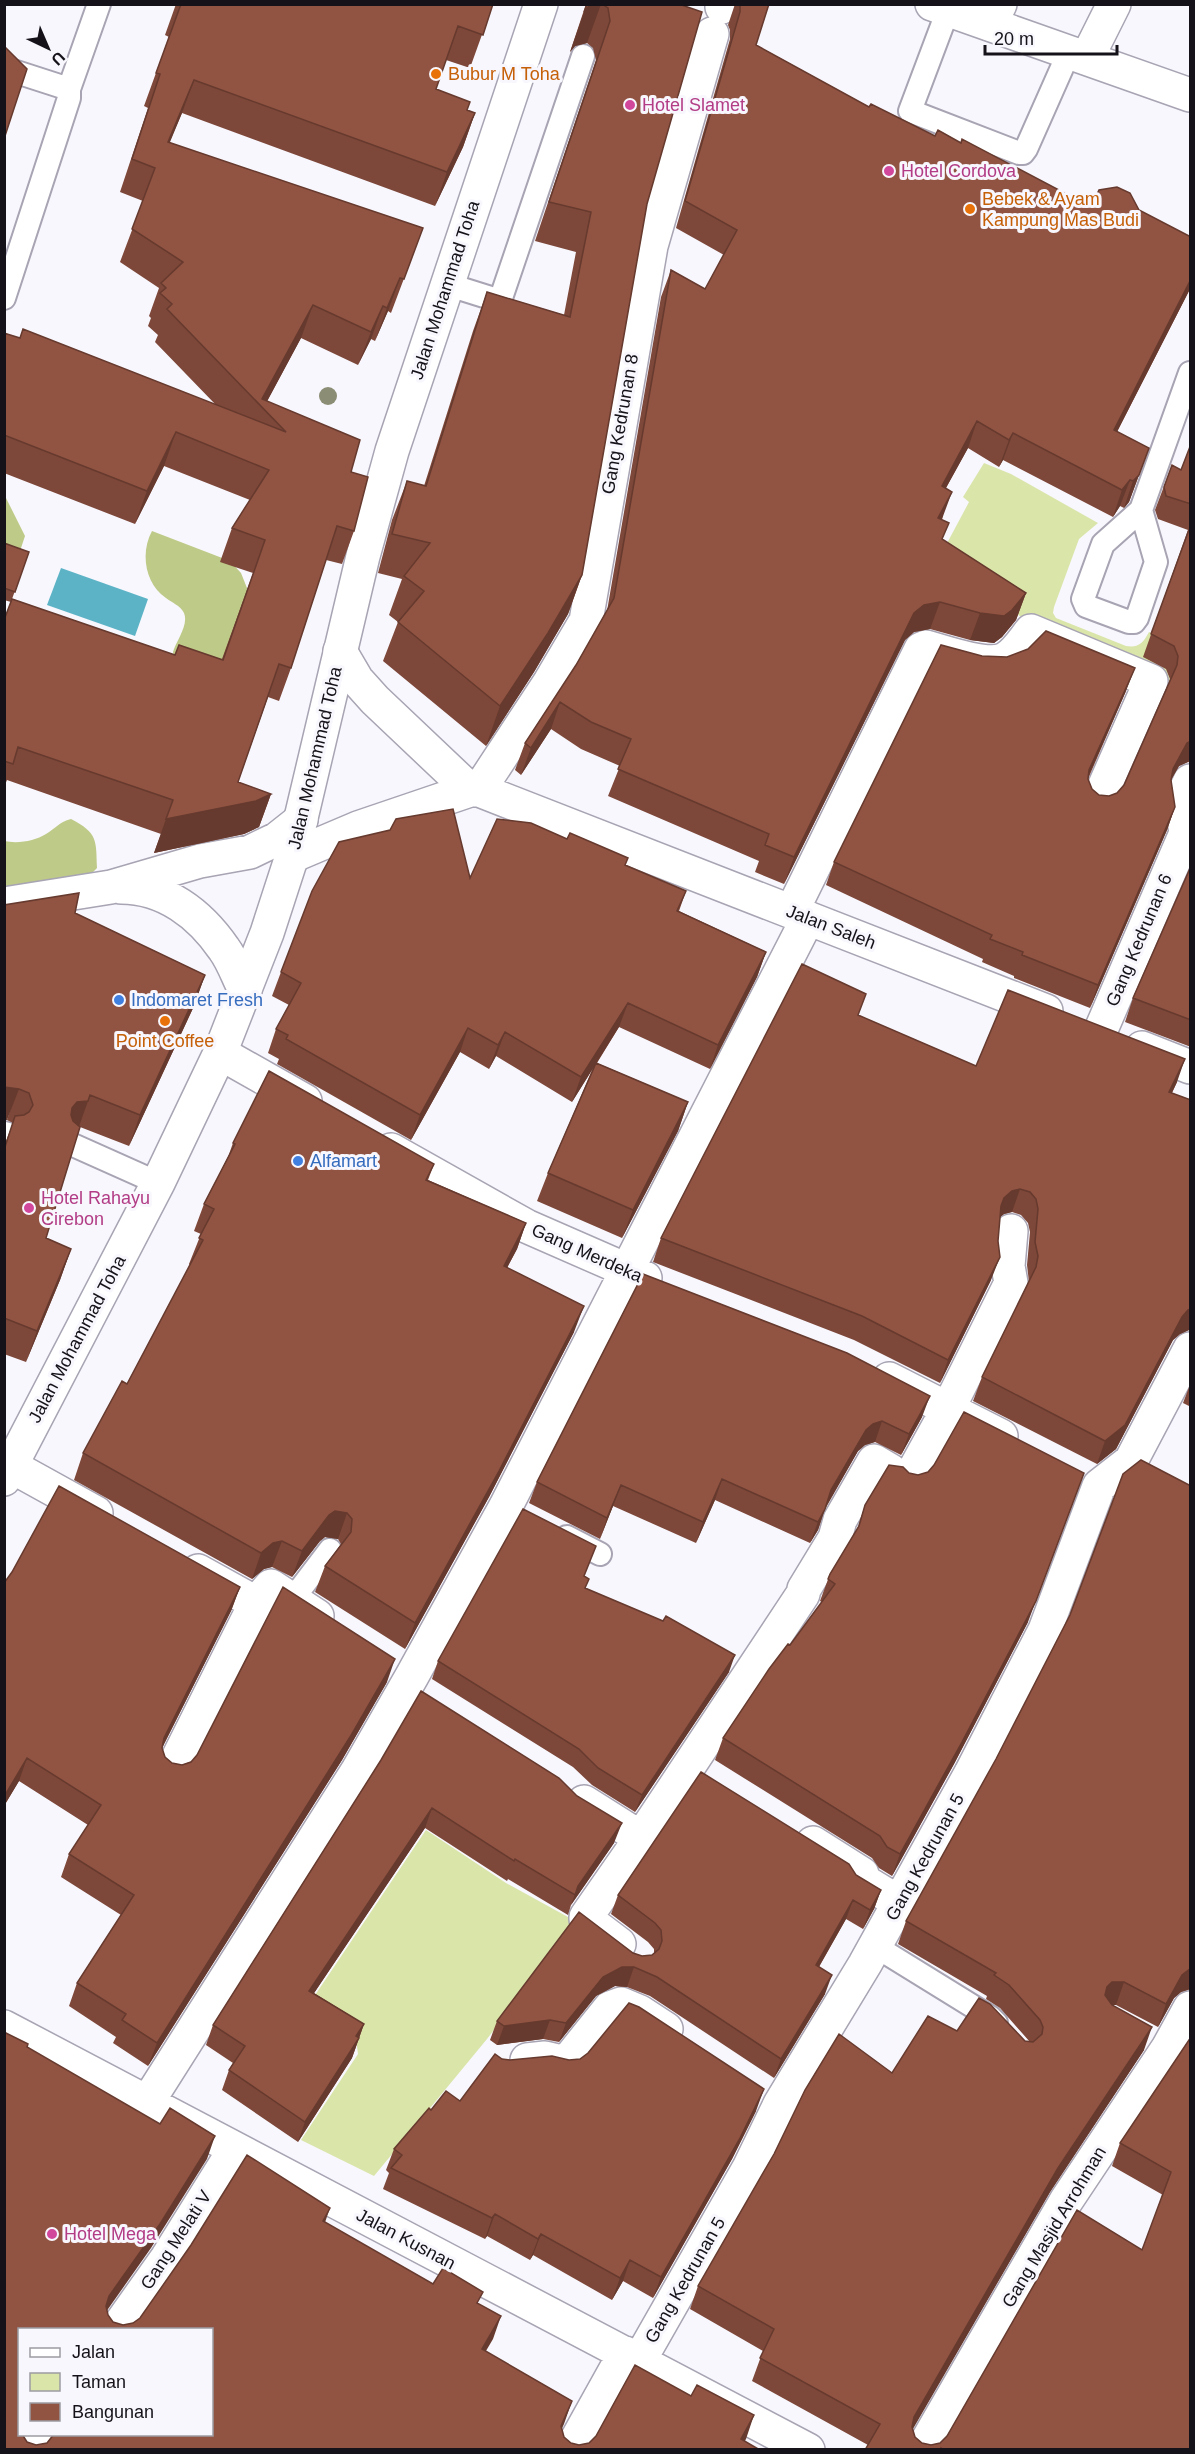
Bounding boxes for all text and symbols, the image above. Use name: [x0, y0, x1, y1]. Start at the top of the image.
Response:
north arrow: [18, 18, 78, 78]
scale bar: [985, 18, 1117, 56]
text: 20 m: [994, 29, 1034, 49]
text: U: [48, 48, 68, 69]
place label: Bubur M Toha: [448, 64, 561, 84]
marker: Bubur M Toha: [429, 67, 443, 81]
place label: Hotel Slamet: [642, 95, 745, 115]
marker: Hotel Slamet: [623, 98, 637, 112]
place label: Hotel Cordova: [901, 161, 1017, 181]
marker: Hotel Cordova: [882, 164, 896, 178]
place label: Bebek & Ayam Kampung Mas Budi: [982, 189, 1139, 230]
street label: Jalan Mohammad Toha: [407, 197, 484, 382]
marker: Bebek & Ayam Kampung Mas Budi: [963, 202, 977, 216]
street label: Gang Kedrunan 8: [598, 352, 642, 496]
street label: Jalan Mohammad Toha: [284, 664, 346, 851]
street label: Gang Kedrunan 6: [1102, 871, 1176, 1009]
street label: Jalan Saleh: [784, 901, 878, 953]
place label: Indomaret Fresh: [131, 990, 263, 1010]
marker: Indomaret Fresh: [112, 993, 126, 1007]
marker: Point Coffee: [158, 1014, 172, 1028]
place label: Point Coffee: [116, 1031, 214, 1051]
place label: Alfamart: [310, 1151, 377, 1171]
marker: Alfamart: [291, 1154, 305, 1168]
place label: Hotel Rahayu Cirebon: [41, 1188, 150, 1229]
marker: Hotel Rahayu Cirebon: [22, 1201, 36, 1215]
street label: Gang Merdeka: [529, 1220, 646, 1287]
street label: Jalan Mohammad Toha: [24, 1251, 130, 1426]
street label: Gang Kedrunan 5: [882, 1790, 968, 1924]
street label: Gang Masjid Arrohman: [998, 2143, 1110, 2311]
street label: Gang Melati V: [137, 2187, 215, 2293]
street label: Jalan Kusnan: [353, 2205, 459, 2273]
street label: Gang Kedrunan 5: [641, 2213, 729, 2347]
place label: Hotel Mega: [64, 2224, 157, 2244]
marker: Hotel Mega: [45, 2227, 59, 2241]
legend: [18, 2328, 213, 2436]
text: Jalan: [72, 2342, 115, 2362]
text: Taman: [72, 2372, 126, 2392]
text: Bangunan: [72, 2402, 154, 2422]

